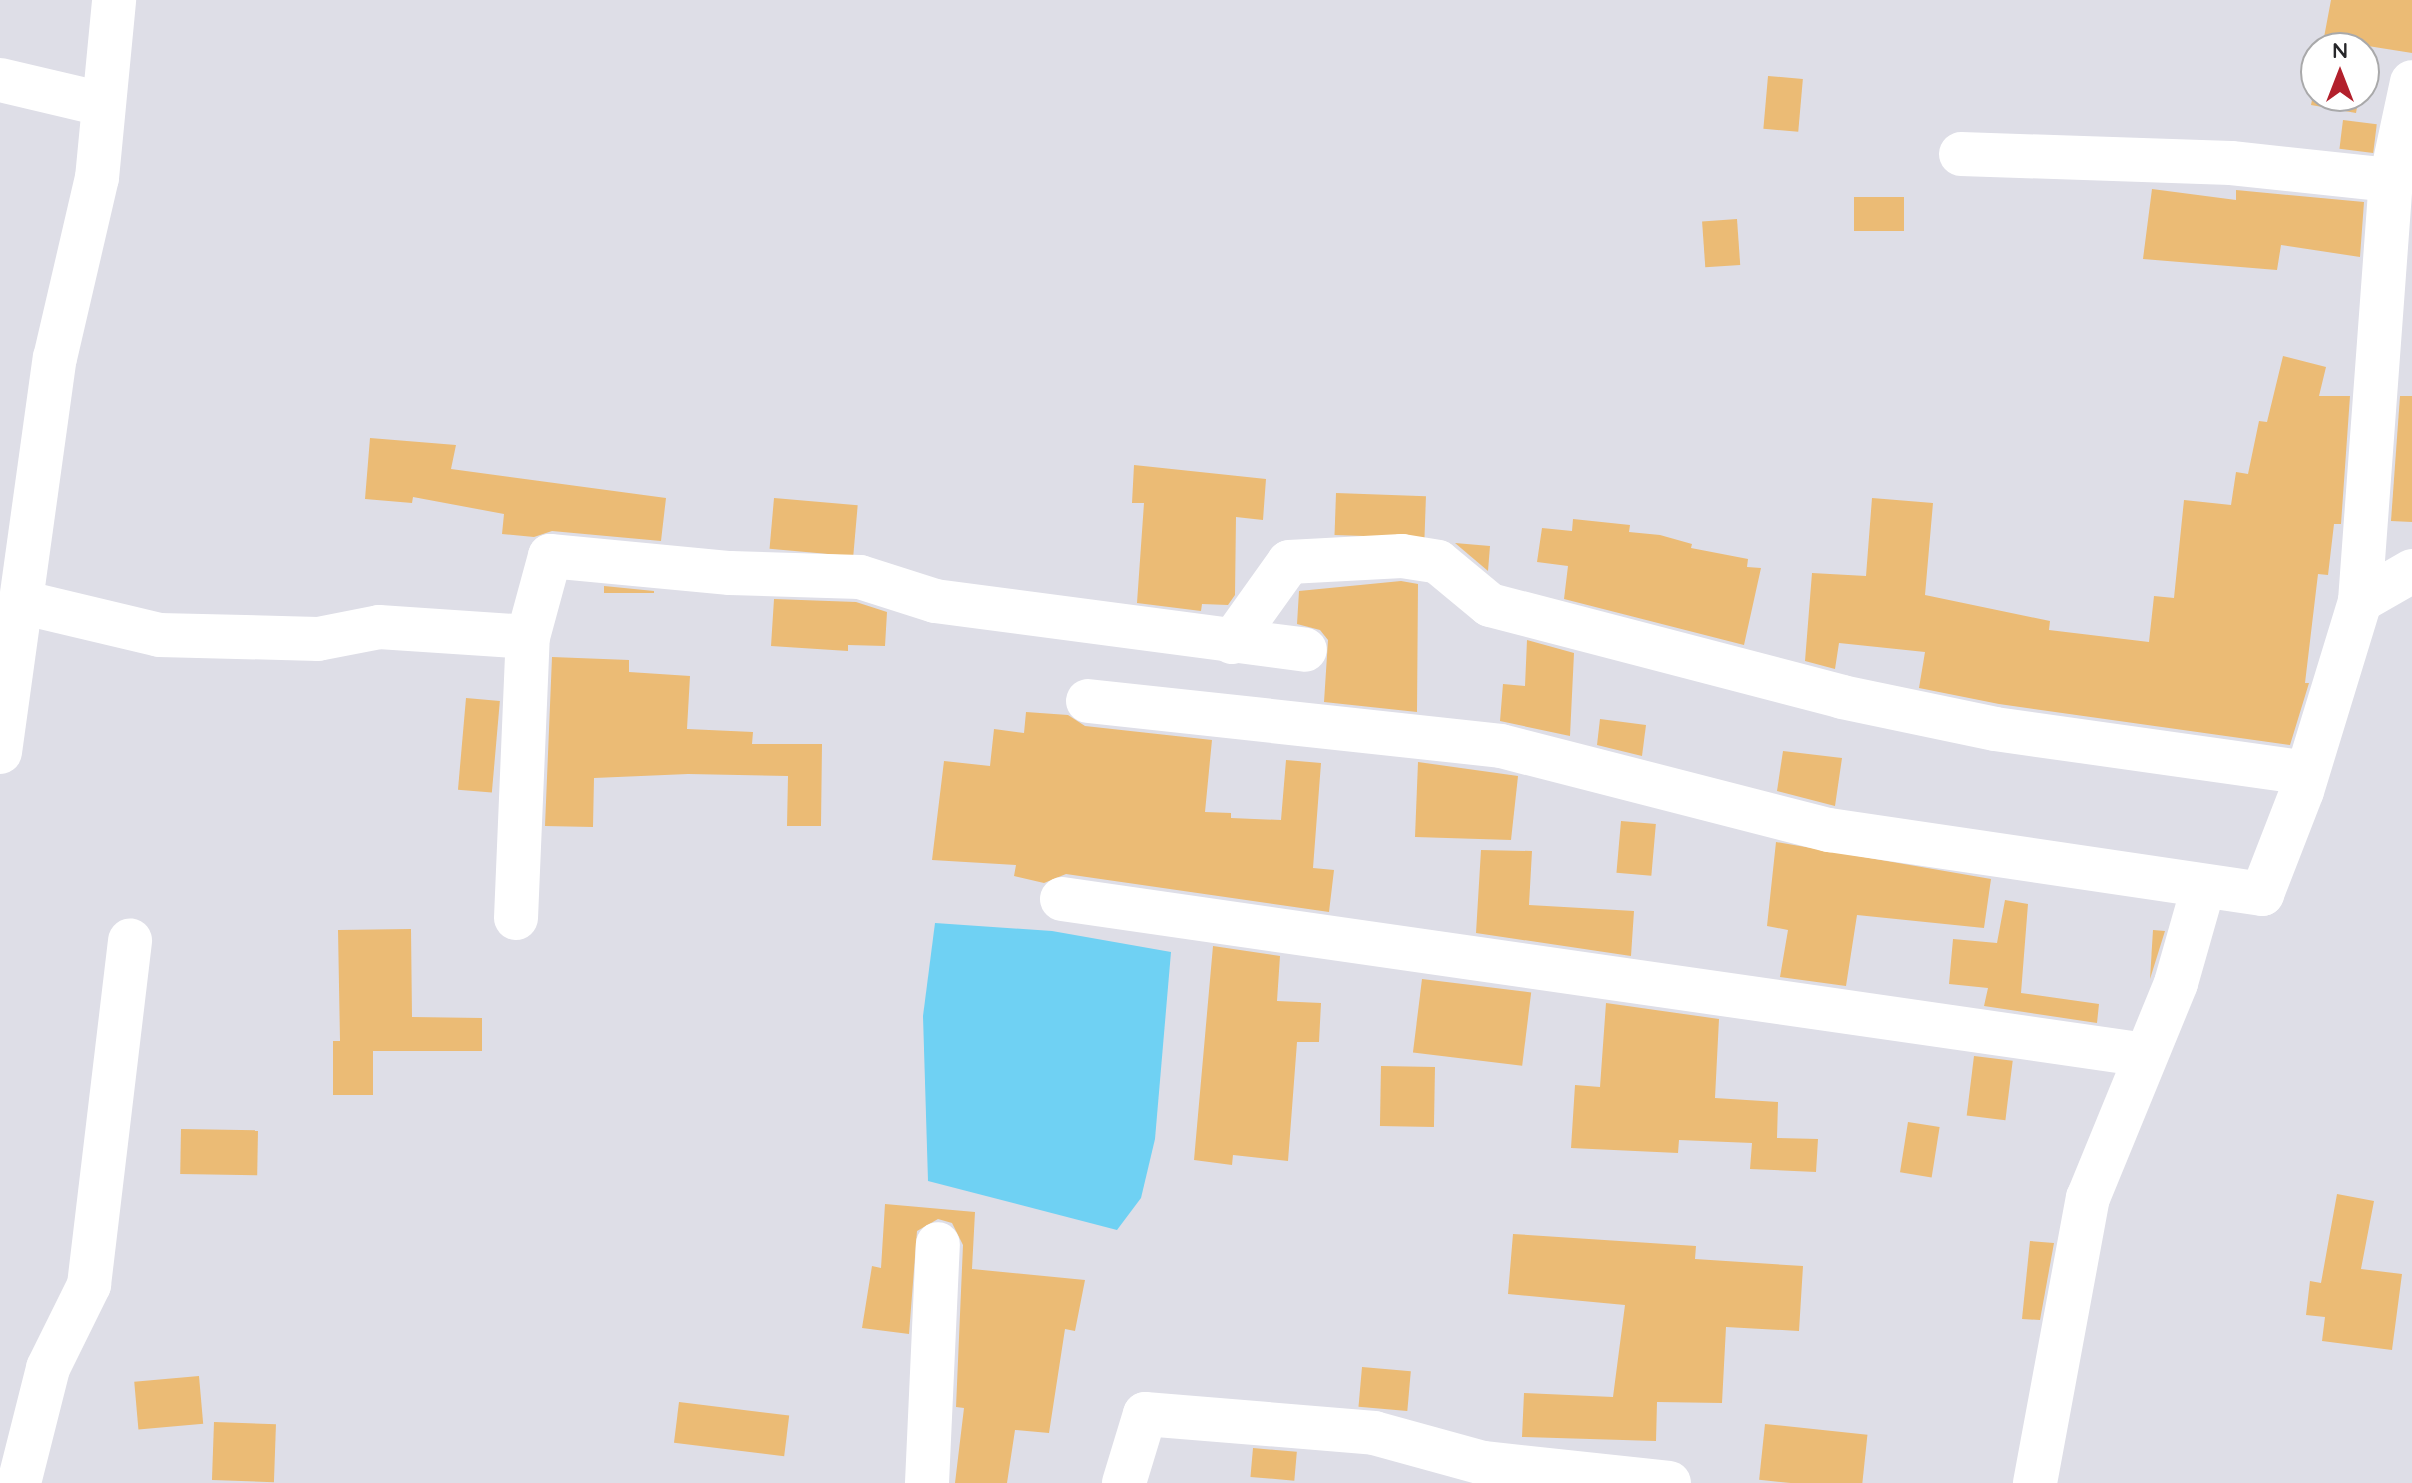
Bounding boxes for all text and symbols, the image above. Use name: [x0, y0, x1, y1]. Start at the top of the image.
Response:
north arrow: [2300, 32, 2380, 112]
text: N: [2332, 36, 2348, 64]

